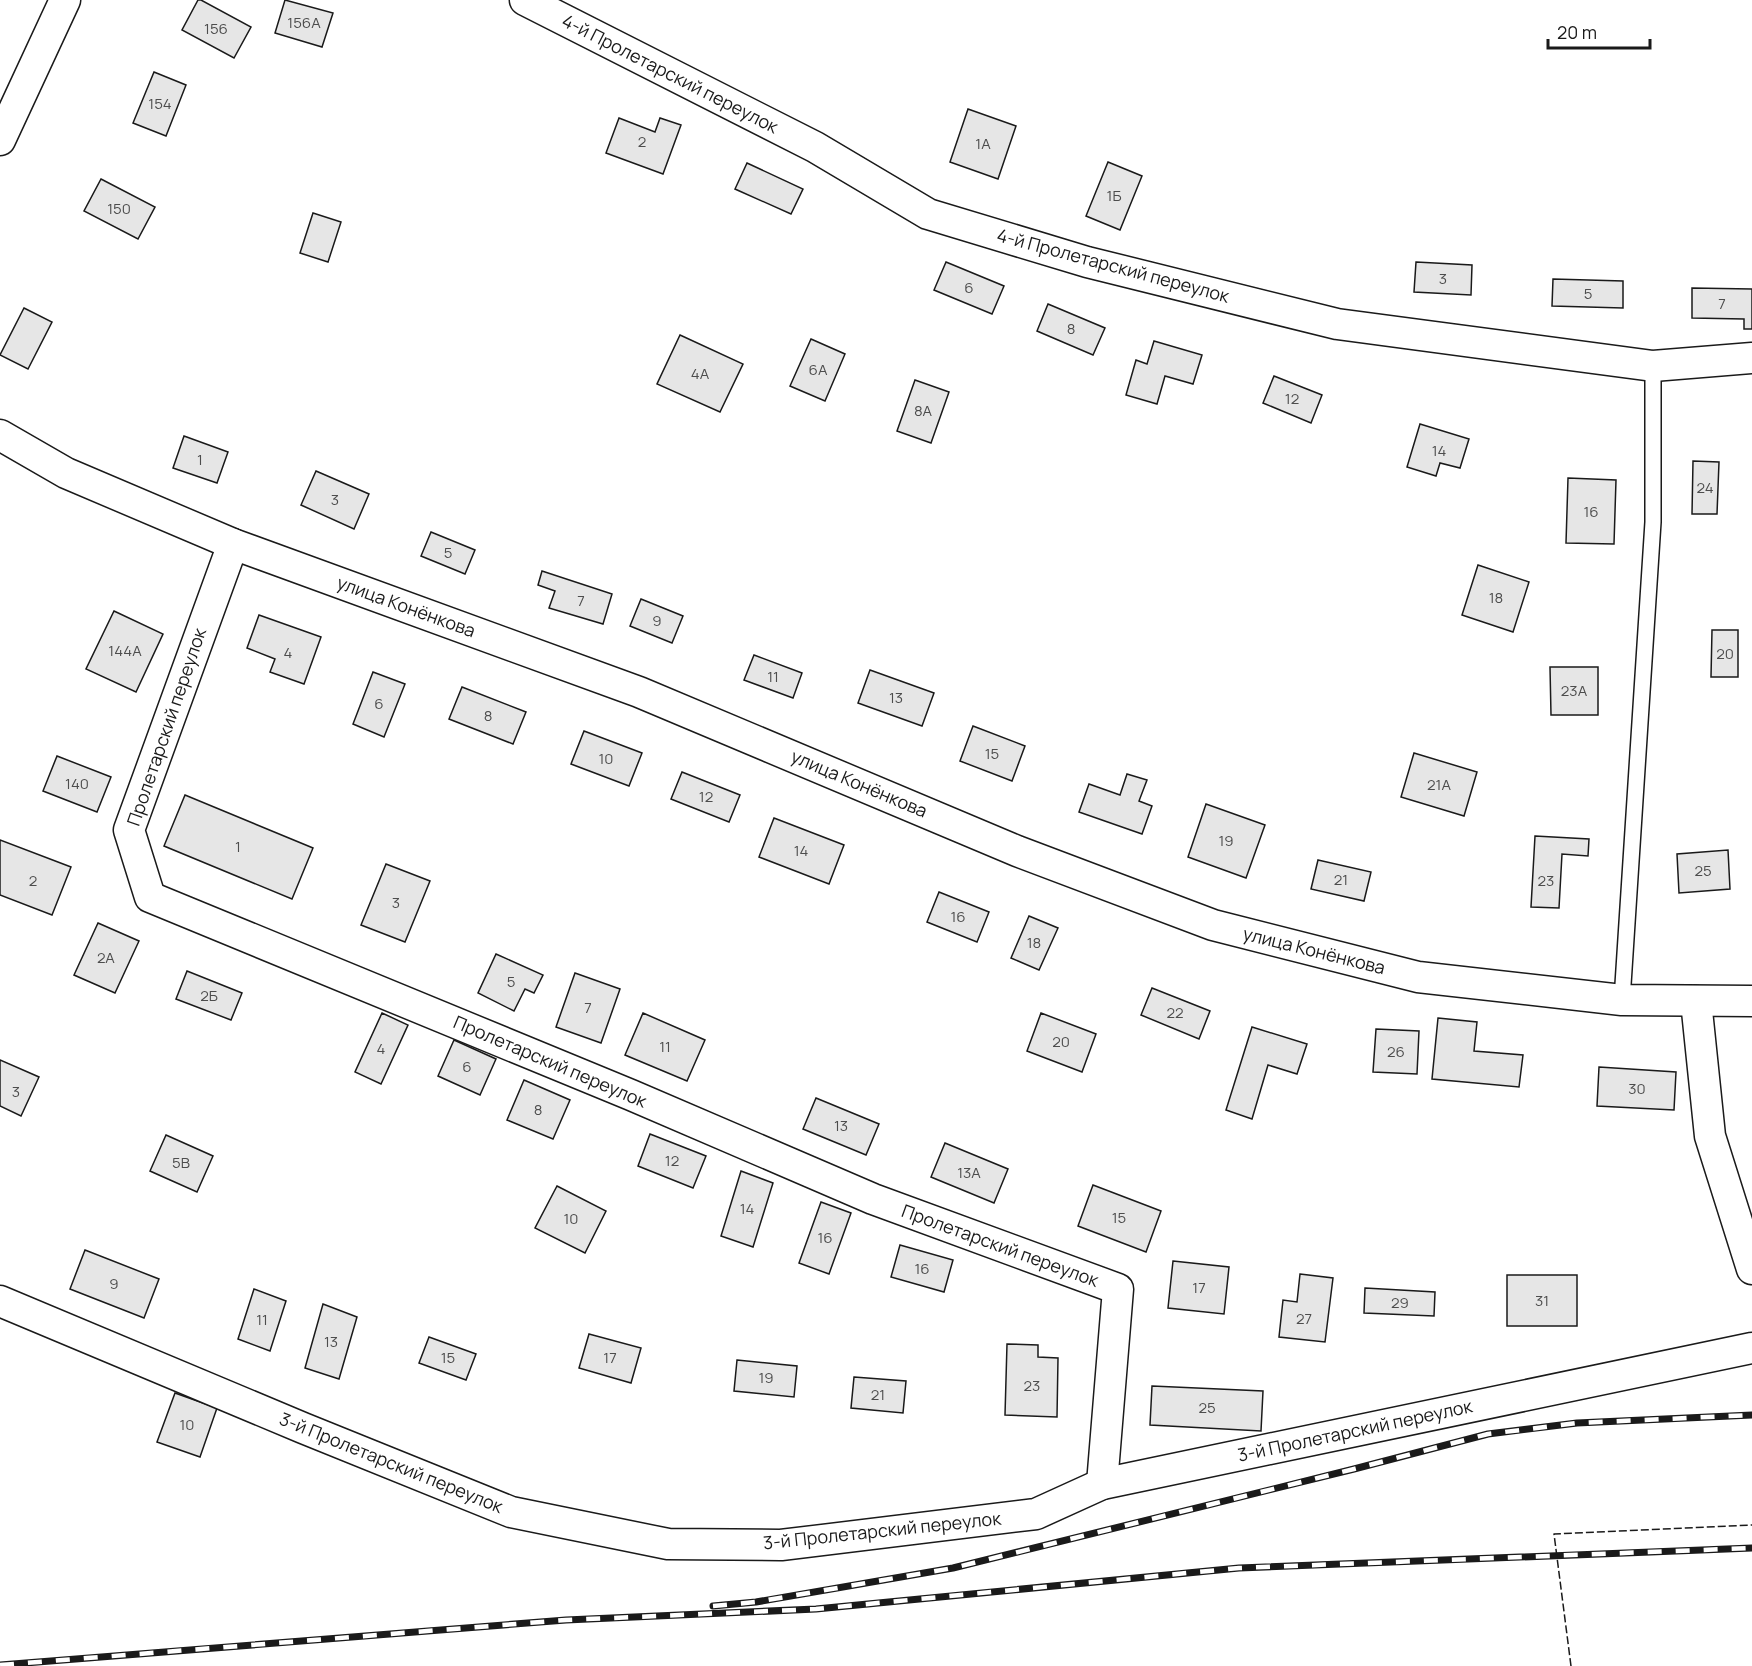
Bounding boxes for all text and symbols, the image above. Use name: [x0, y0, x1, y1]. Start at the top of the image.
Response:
street label: 4-й Пролетарский переулок: [558, 8, 784, 139]
house number: 156А: [287, 12, 321, 33]
scale bar: [1548, 12, 1650, 50]
house number: 156: [204, 18, 228, 39]
text: 20 m: [1557, 20, 1597, 44]
house number: 154: [148, 93, 172, 114]
house number: 2: [638, 131, 646, 152]
house number: 1А: [975, 133, 991, 154]
house number: 1Б: [1107, 185, 1121, 206]
house number: 150: [107, 198, 131, 219]
street label: 4-й Пролетарский переулок: [994, 222, 1233, 308]
house number: 3: [1439, 268, 1447, 289]
house number: 6: [964, 277, 974, 298]
house number: 5: [1584, 283, 1592, 304]
house number: 7: [1718, 293, 1726, 314]
house number: 8: [1067, 318, 1075, 339]
house number: 6А: [809, 359, 828, 380]
house number: 4А: [691, 363, 710, 384]
house number: 12: [1285, 388, 1299, 409]
house number: 8А: [914, 400, 933, 421]
house number: 14: [1432, 440, 1446, 461]
house number: 1: [197, 449, 203, 470]
house number: 24: [1696, 477, 1714, 498]
house number: 3: [331, 489, 339, 510]
house number: 16: [1583, 501, 1599, 522]
house number: 5: [444, 542, 452, 563]
street label: улица Конёнкова: [334, 570, 479, 642]
house number: 18: [1489, 587, 1503, 608]
house number: 7: [577, 590, 585, 611]
house number: 9: [652, 610, 662, 631]
street label: Пролетарский переулок: [121, 624, 212, 829]
house number: 144А: [108, 640, 142, 661]
house number: 4: [284, 642, 293, 663]
house number: 20: [1716, 643, 1734, 664]
house number: 11: [767, 666, 779, 687]
house number: 23А: [1561, 680, 1588, 701]
house number: 13: [889, 687, 903, 708]
house number: 6: [374, 693, 384, 714]
house number: 8: [484, 705, 492, 726]
house number: 15: [985, 743, 999, 764]
street label: улица Конёнкова: [788, 744, 931, 823]
house number: 10: [599, 748, 614, 769]
house number: 140: [65, 773, 89, 794]
house number: 21А: [1427, 774, 1451, 795]
house number: 12: [699, 786, 713, 807]
house number: 19: [1218, 830, 1234, 851]
house number: 1: [235, 836, 241, 857]
house number: 14: [794, 840, 808, 861]
house number: 25: [1694, 860, 1712, 881]
house number: 21: [1334, 869, 1348, 890]
house number: 2: [29, 870, 37, 891]
house number: 23: [1538, 870, 1554, 891]
house number: 3: [392, 892, 400, 913]
house number: 16: [950, 906, 966, 927]
street label: улица Конёнкова: [1241, 921, 1388, 979]
house number: 18: [1027, 932, 1041, 953]
house number: 2А: [97, 947, 115, 968]
house number: 5: [507, 971, 515, 992]
house number: 2Б: [200, 985, 218, 1006]
house number: 7: [584, 997, 592, 1018]
house number: 22: [1166, 1002, 1184, 1023]
street label: Пролетарский переулок: [450, 1009, 652, 1113]
house number: 20: [1052, 1031, 1070, 1052]
house number: 11: [659, 1036, 671, 1057]
house number: 4: [377, 1038, 386, 1059]
house number: 26: [1387, 1041, 1405, 1062]
house number: 6: [462, 1056, 472, 1077]
house number: 30: [1628, 1078, 1646, 1099]
house number: 3: [12, 1081, 20, 1102]
house number: 8: [534, 1099, 542, 1120]
house number: 13: [834, 1115, 848, 1136]
house number: 12: [665, 1150, 679, 1171]
house number: 5В: [172, 1152, 190, 1173]
house number: 13А: [957, 1162, 981, 1183]
house number: 14: [740, 1198, 754, 1219]
street label: Пролетарский переулок: [899, 1198, 1103, 1292]
house number: 15: [1112, 1207, 1126, 1228]
house number: 10: [564, 1208, 579, 1229]
house number: 16: [817, 1227, 833, 1248]
house number: 16: [914, 1258, 930, 1279]
house number: 9: [109, 1273, 119, 1294]
house number: 17: [1192, 1277, 1206, 1298]
house number: 31: [1535, 1290, 1549, 1311]
house number: 29: [1391, 1292, 1409, 1313]
house number: 27: [1296, 1308, 1312, 1329]
house number: 11: [256, 1309, 268, 1330]
house number: 13: [324, 1331, 338, 1352]
house number: 15: [441, 1347, 455, 1368]
house number: 17: [603, 1347, 617, 1368]
house number: 19: [758, 1367, 774, 1388]
house number: 23: [1024, 1375, 1040, 1396]
house number: 21: [871, 1384, 885, 1405]
street label: 3-й Пролетарский переулок: [1235, 1393, 1475, 1467]
house number: 25: [1198, 1397, 1216, 1418]
street label: 3-й Пролетарский переулок: [276, 1406, 508, 1518]
house number: 10: [180, 1414, 195, 1435]
street label: 3-й Пролетарский переулок: [762, 1505, 1003, 1554]

